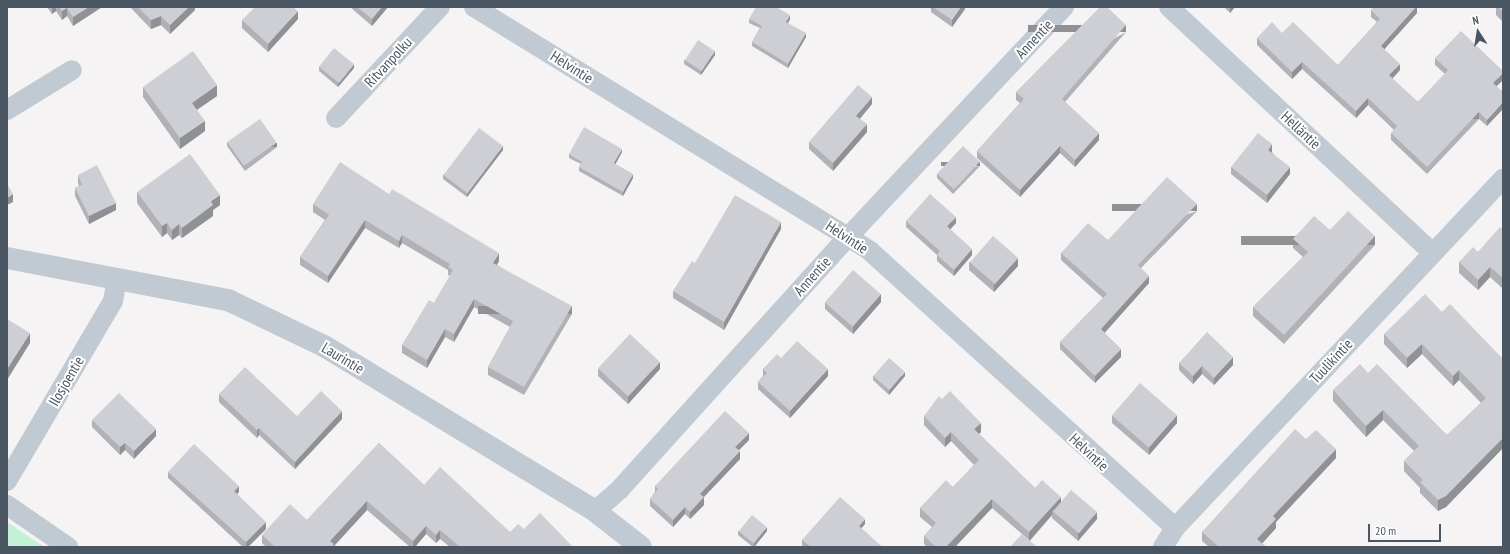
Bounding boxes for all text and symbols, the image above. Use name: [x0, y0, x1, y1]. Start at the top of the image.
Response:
north arrow: [1458, 12, 1498, 52]
text: N: [1471, 13, 1480, 28]
street label: Annentie: [1012, 16, 1056, 62]
street label: Ritvanpolku: [360, 33, 416, 91]
street label: Helvintie: [547, 47, 597, 87]
street label: Helläntie: [1278, 107, 1324, 153]
street label: Helvintie: [822, 217, 872, 257]
street label: Annentie: [790, 253, 834, 299]
street label: Tuulikintie: [1306, 335, 1356, 387]
street label: Laurintie: [319, 338, 367, 378]
street label: Ilosjoentie: [45, 353, 87, 409]
street label: Helvintie: [1066, 429, 1112, 475]
scale bar: [1370, 516, 1443, 542]
text: 20 m: [1375, 523, 1396, 538]

